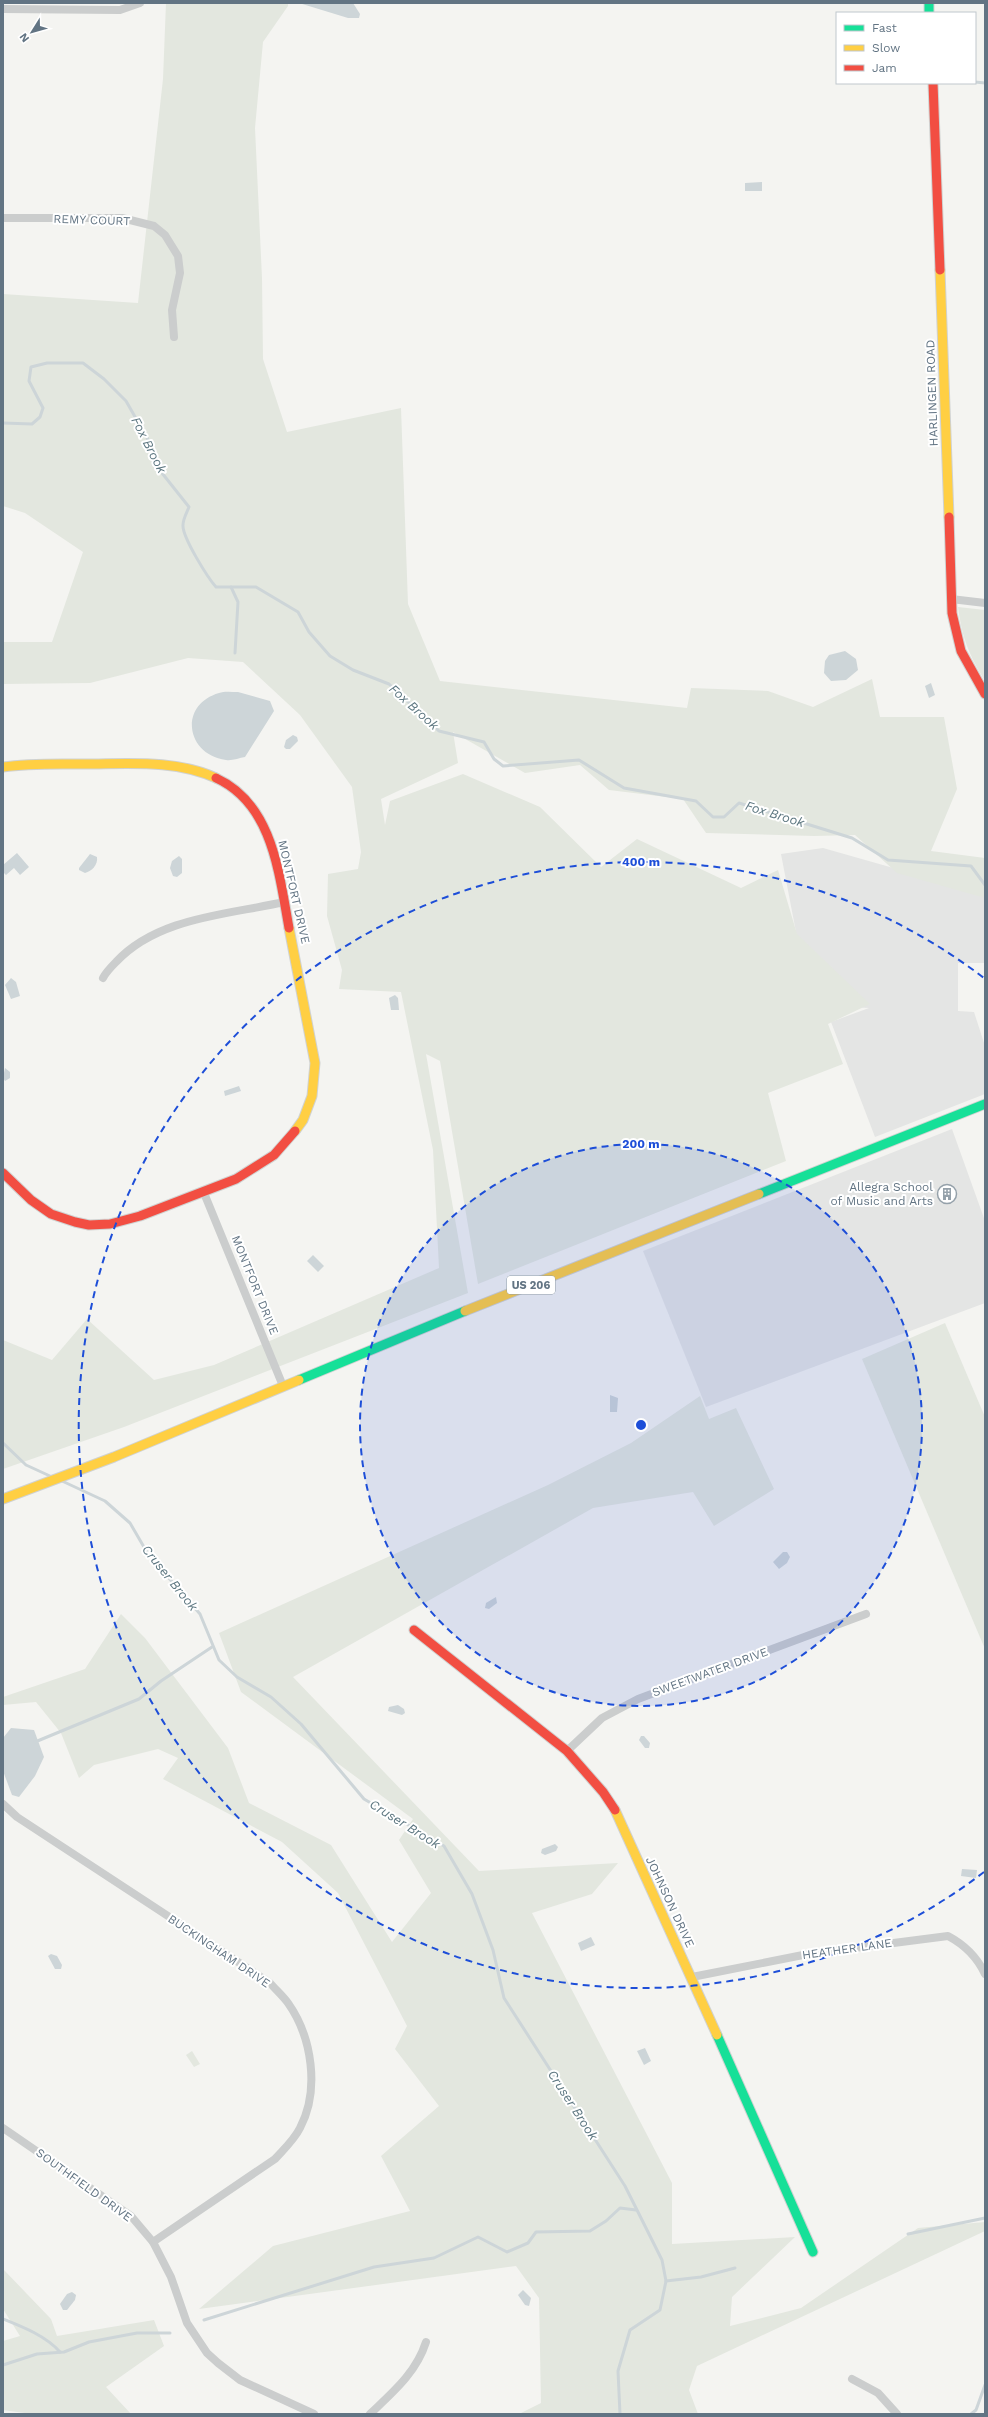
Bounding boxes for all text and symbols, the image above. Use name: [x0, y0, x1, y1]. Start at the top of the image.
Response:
north arrow: [12, 12, 52, 52]
legend: [836, 12, 976, 84]
text: Fast: [872, 21, 897, 35]
text: N: [17, 31, 32, 45]
text: Slow: [872, 41, 900, 55]
text: Jam: [872, 61, 897, 75]
street label: REMY COURT: [53, 212, 131, 228]
street label: HARLINGEN ROAD: [923, 339, 941, 447]
water label: Fox Brook: [128, 414, 170, 476]
water label: Fox Brook: [386, 681, 442, 734]
water label: Fox Brook: [744, 798, 807, 830]
street label: MONTFORT DRIVE: [275, 839, 313, 945]
text: 400 m: [622, 855, 660, 869]
text: 200 m: [622, 1137, 660, 1151]
place label: Allegra School of Music and Arts: [831, 1180, 933, 1208]
building icon: Allegra School of Music and Arts: [936, 1183, 958, 1205]
street label: MONTFORT DRIVE: [229, 1233, 281, 1337]
road number: US 206: [507, 1276, 555, 1294]
centre of rings: [634, 1418, 648, 1432]
water label: Cruser Brook: [139, 1542, 202, 1615]
street label: SWEETWATER DRIVE: [650, 1644, 770, 1699]
water label: Cruser Brook: [367, 1796, 444, 1852]
street label: JOHNSON DRIVE: [643, 1854, 697, 1950]
street label: BUCKINGHAM DRIVE: [165, 1912, 273, 1991]
street label: HEATHER LANE: [801, 1936, 893, 1962]
water label: Cruser Brook: [545, 2067, 602, 2144]
street label: SOUTHFIELD DRIVE: [33, 2145, 135, 2225]

